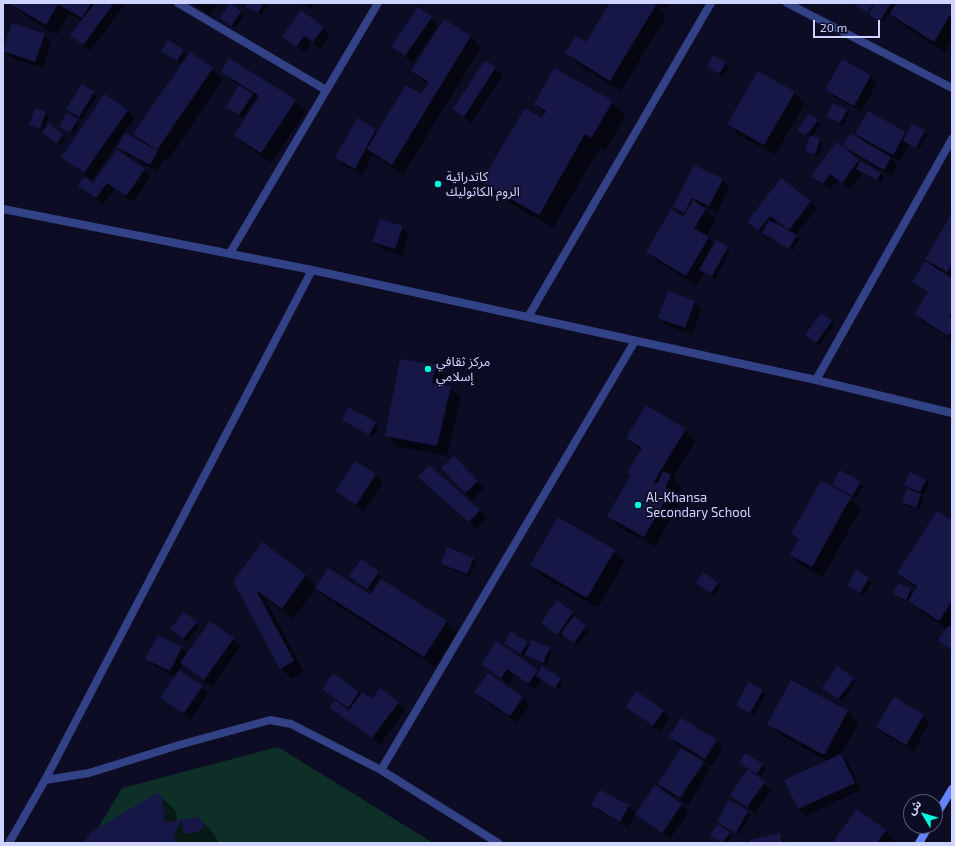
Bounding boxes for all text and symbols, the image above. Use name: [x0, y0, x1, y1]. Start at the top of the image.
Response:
scale bar: [815, 12, 882, 38]
text: 20 m: [820, 20, 847, 34]
place label: كاتدرائية الروم الكاثوليك: [446, 169, 520, 200]
marker: كاتدرائية الروم الكاثوليك: [433, 179, 443, 189]
place label: مركز ثقافي إسلامي: [436, 354, 490, 385]
marker: مركز ثقافي إسلامي: [423, 364, 433, 374]
place label: Al-Khansa Secondary School: [646, 490, 751, 521]
marker: Al-Khansa Secondary School: [633, 500, 643, 510]
north arrow: [903, 794, 943, 834]
text: ش: [904, 797, 924, 817]

